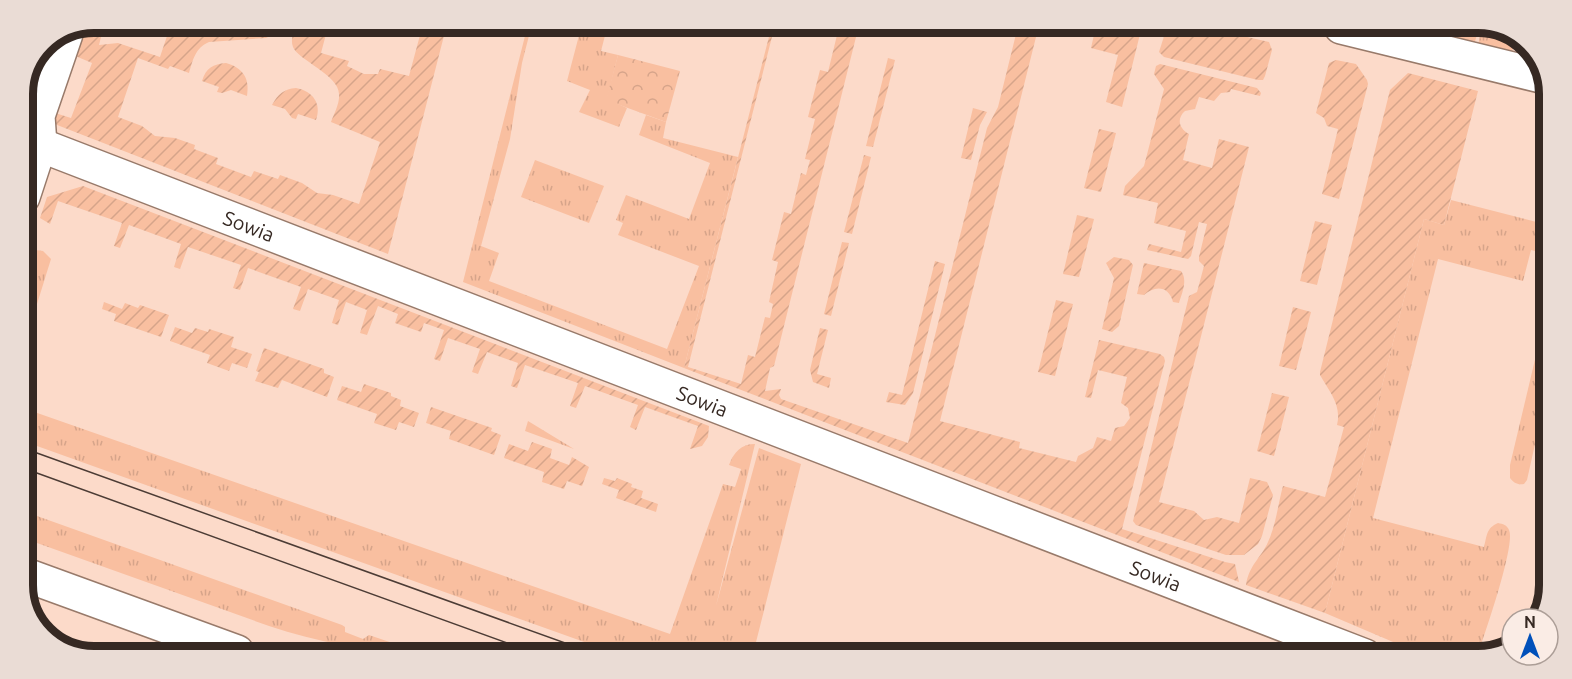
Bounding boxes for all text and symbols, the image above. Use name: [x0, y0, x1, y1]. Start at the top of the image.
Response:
street label: Sowia: [220, 205, 278, 246]
street label: Sowia: [674, 380, 731, 421]
street label: Sowia: [1127, 555, 1185, 596]
north arrow: [1500, 607, 1560, 667]
text: N: [1524, 613, 1536, 631]

